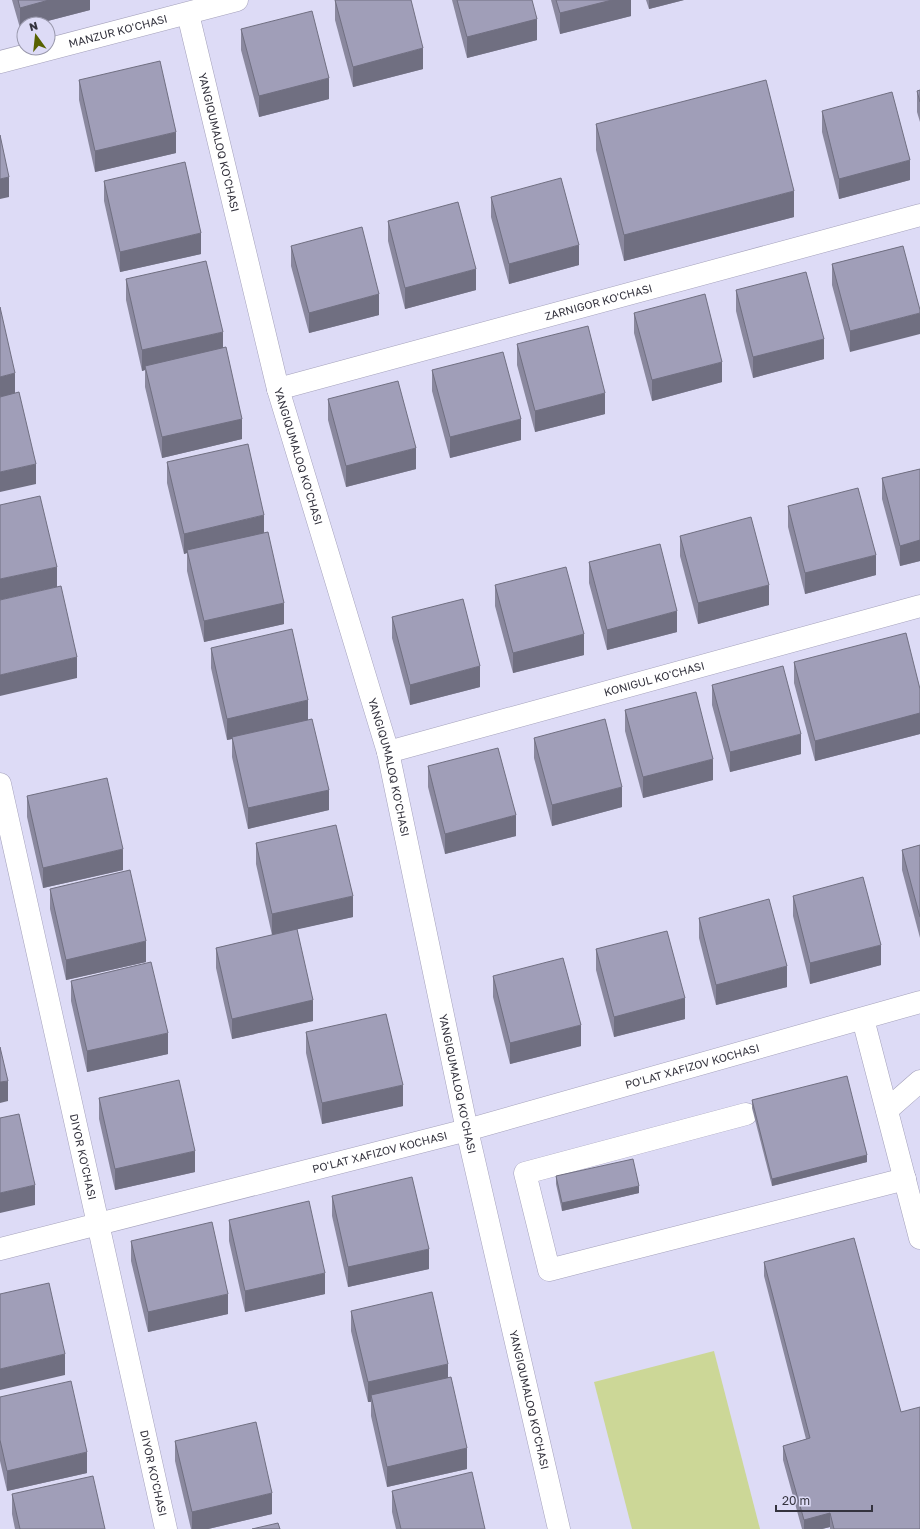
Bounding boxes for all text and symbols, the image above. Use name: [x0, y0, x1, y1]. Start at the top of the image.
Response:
street label: MANZUR KO'CHASI: [67, 11, 169, 50]
north arrow: [16, 16, 56, 56]
text: N: [28, 18, 39, 33]
street label: YANGIQUMALOQ KO'CHASI: [196, 71, 242, 213]
street label: ZARNIGOR KO'CHASI: [543, 281, 654, 322]
street label: YANGIQUMALOQ KO'CHASI: [272, 386, 326, 526]
street label: KONIGUL KO'CHASI: [602, 658, 706, 698]
street label: YANGIQUMALOQ KO'CHASI: [366, 696, 412, 838]
street label: YANGIQUMALOQ KO'CHASI: [437, 1013, 479, 1155]
street label: PO'LAT XAFIZOV KOCHASI: [623, 1041, 761, 1091]
street label: DIYOR KO'CHASI: [68, 1112, 99, 1201]
street label: PO'LAT XAFIZOV KOCHASI: [311, 1128, 449, 1175]
street label: YANGIQUMALOQ KO'CHASI: [507, 1329, 552, 1471]
street label: DIYOR KO'CHASI: [138, 1429, 170, 1517]
scale bar: [776, 1487, 872, 1513]
text: 20 m: [782, 1493, 810, 1508]

